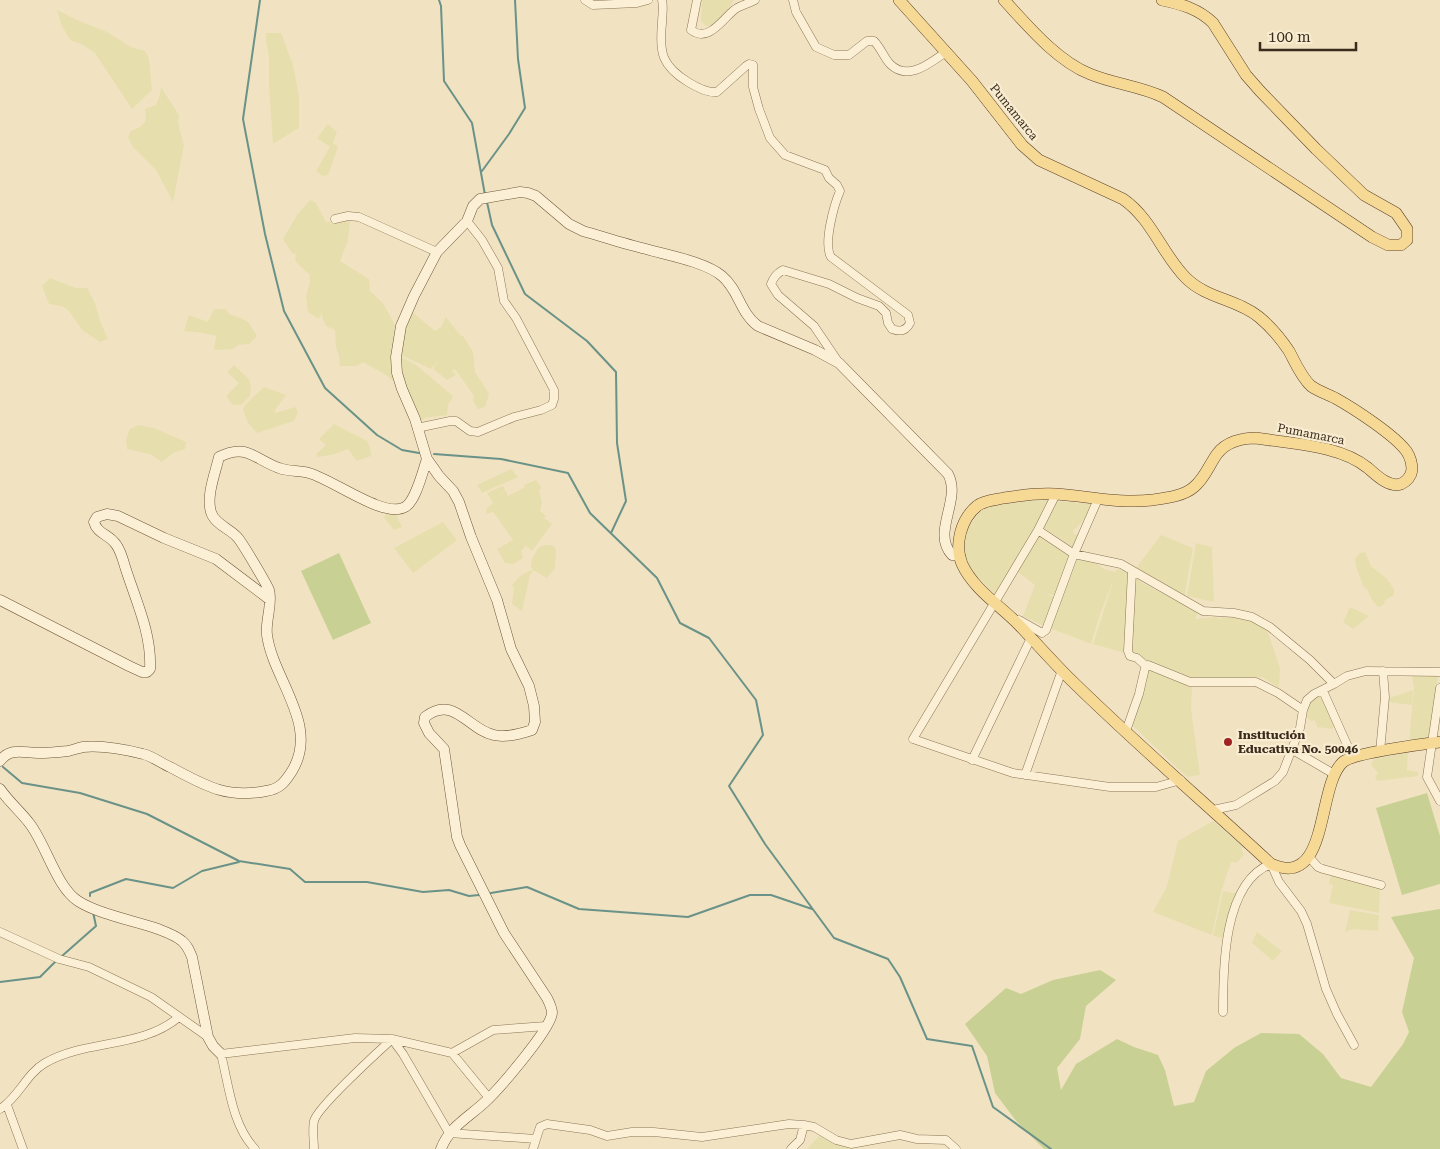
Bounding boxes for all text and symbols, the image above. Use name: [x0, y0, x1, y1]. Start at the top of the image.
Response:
scale bar: [1260, 20, 1356, 52]
text: 100 m: [1268, 28, 1311, 46]
street label: Pumamarca: [987, 81, 1041, 143]
street label: Pumamarca: [1276, 421, 1346, 447]
place label: Institución Educativa No. 50046: [1238, 728, 1359, 756]
marker: Institución Educativa No. 50046: [1222, 736, 1234, 748]

